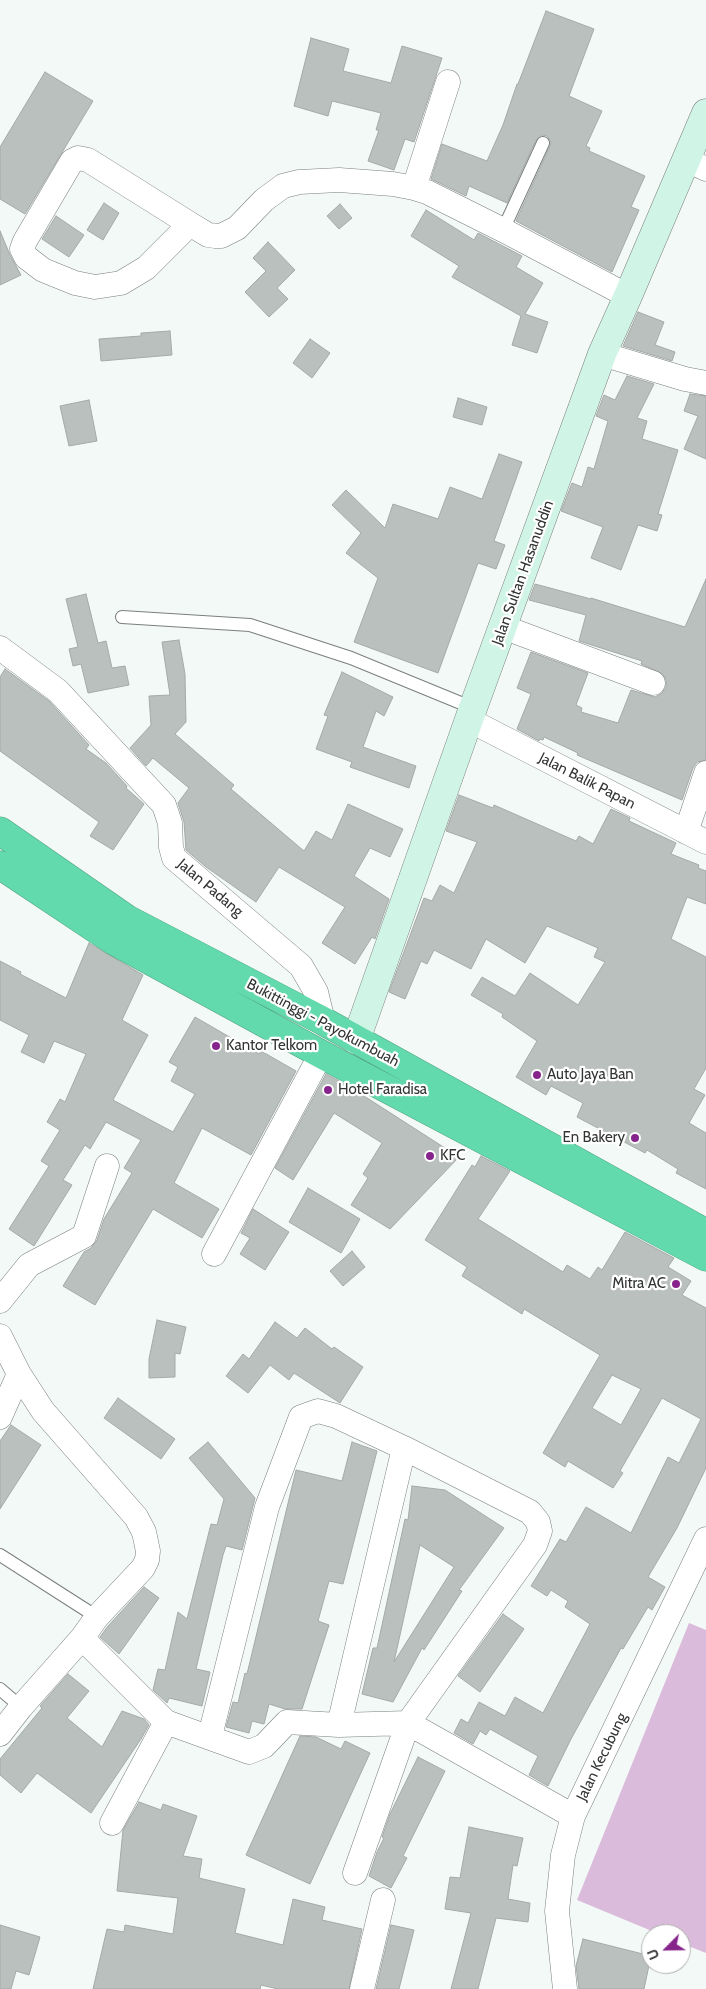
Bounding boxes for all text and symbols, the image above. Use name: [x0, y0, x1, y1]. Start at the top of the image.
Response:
street label: Jalan Sultan Hasanuddin: [488, 498, 558, 648]
street label: Jalan Balik Papan: [536, 749, 638, 813]
street label: Jalan Padang: [173, 855, 247, 921]
street label: Bukittinggi - Payokumbuah: [244, 975, 402, 1071]
place label: Kantor Telkom: [226, 1037, 317, 1055]
marker: Kantor Telkom: [210, 1040, 222, 1052]
place label: Auto Jaya Ban: [547, 1066, 634, 1084]
marker: Auto Jaya Ban: [531, 1069, 543, 1081]
place label: Hotel Faradisa: [338, 1081, 427, 1099]
marker: Hotel Faradisa: [322, 1084, 334, 1096]
place label: En Bakery: [563, 1129, 625, 1147]
marker: En Bakery: [629, 1132, 641, 1144]
place label: KFC: [440, 1147, 465, 1165]
marker: KFC: [424, 1150, 436, 1162]
place label: Mitra AC: [612, 1275, 666, 1293]
marker: Mitra AC: [670, 1278, 682, 1290]
street label: Jalan Kecubung: [573, 1710, 631, 1804]
north arrow: [641, 1924, 691, 1974]
text: U: [643, 1946, 663, 1963]

